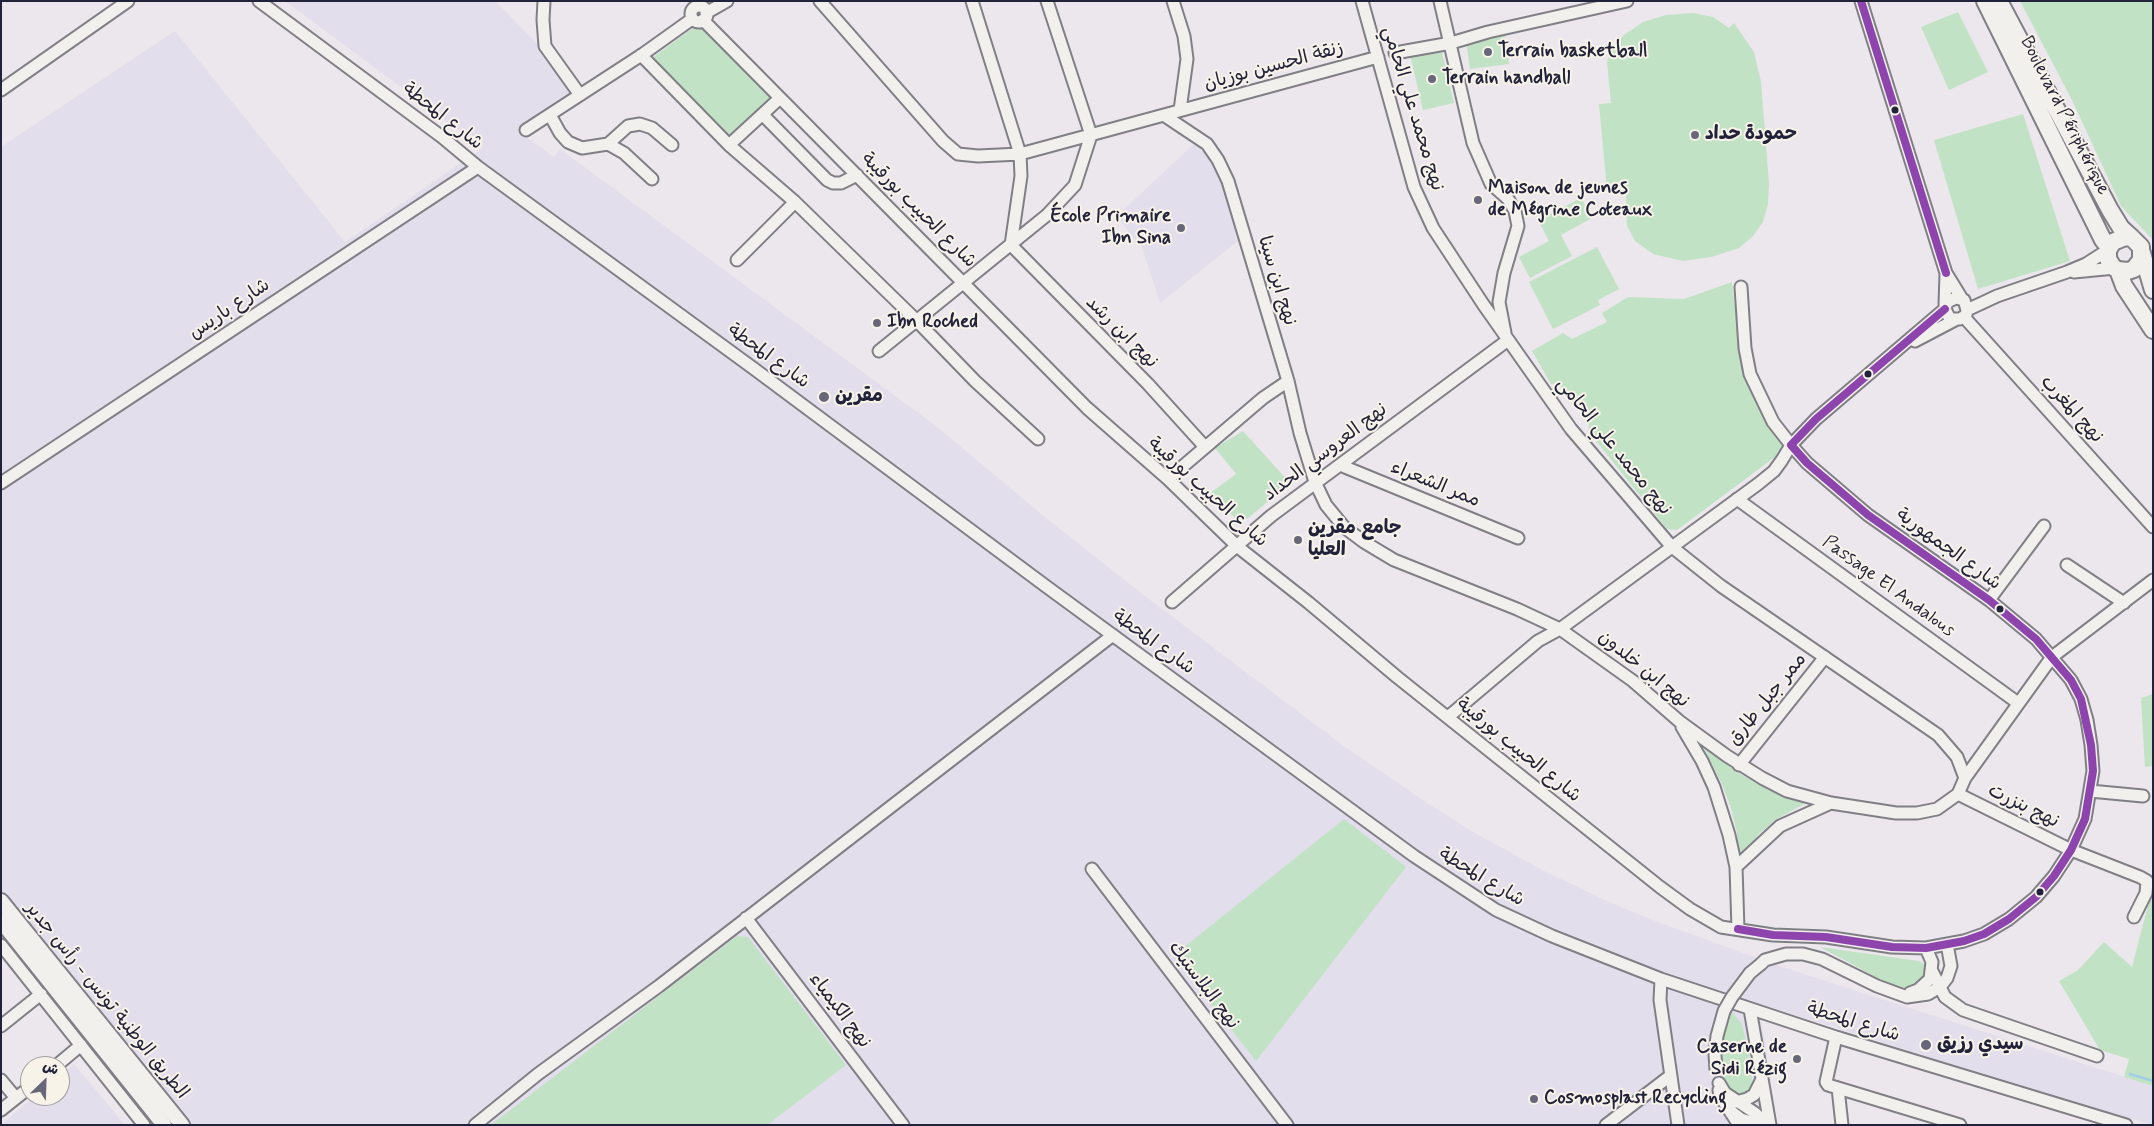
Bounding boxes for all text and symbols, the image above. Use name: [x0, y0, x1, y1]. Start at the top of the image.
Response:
street label: نهج محمد علي الحامي: [1376, 24, 1448, 194]
street label: Boulevard Périphérique: [2014, 33, 2114, 199]
street label: زنقة الحسين بوزيان: [1202, 37, 1346, 97]
place label: Terrain basketball: [1498, 41, 1647, 63]
marker: Terrain basketball: [1482, 46, 1494, 58]
place label: Terrain handball: [1442, 68, 1570, 90]
marker: Terrain handball: [1426, 73, 1438, 85]
street label: شارع المحطة: [397, 78, 487, 156]
unlabelled marker: [1890, 105, 1900, 115]
place label: حمودة حداد: [1705, 124, 1797, 146]
marker: حمودة حداد: [1689, 129, 1701, 141]
street label: شارع الحبيب بورقيبة: [856, 149, 980, 273]
place label: Maison de jeunes de Mégrine Coteaux: [1488, 178, 1652, 222]
marker: Maison de jeunes de Mégrine Coteaux: [1472, 194, 1484, 206]
place label: École Primaire Ibn Sina: [1050, 206, 1171, 250]
marker: École Primaire Ibn Sina: [1175, 222, 1187, 234]
street label: نهج ابن سينا: [1252, 233, 1300, 329]
street label: شارع باريس: [185, 275, 275, 345]
street label: نهج ابن رشد: [1080, 292, 1162, 374]
place label: Ibn Roched: [887, 312, 978, 334]
marker: Ibn Roched: [871, 317, 883, 329]
street label: شارع المحطة: [722, 320, 814, 394]
unlabelled marker: [1863, 369, 1873, 379]
street label: نهج المغرب: [2035, 371, 2107, 449]
street label: نهج محمد علي الحامي: [1550, 373, 1676, 521]
place label: مقرين: [835, 386, 883, 408]
marker: مقرين: [817, 390, 831, 404]
street label: نهج العروسي الحداد: [1260, 399, 1392, 507]
street label: شارع الحبيب بورقيبة: [1142, 433, 1272, 553]
street label: ممر الشعراء: [1387, 457, 1483, 513]
street label: شارع الجمهورية: [1891, 504, 2005, 596]
place label: جامع مقرين العليا: [1308, 518, 1402, 562]
street label: Passage El Andalous: [1817, 531, 1959, 643]
marker: جامع مقرين العليا: [1292, 534, 1304, 546]
unlabelled marker: [1995, 604, 2005, 614]
street label: شارع المحطة: [1107, 606, 1199, 680]
street label: نهج ابن خلدون: [1593, 626, 1693, 714]
street label: ممر جبل طارق: [1724, 649, 1812, 751]
street label: شارع الحبيب بورقيبة: [1451, 694, 1585, 808]
street label: نهج بنزرت: [1984, 780, 2062, 834]
street label: شارع المحطة: [1434, 843, 1528, 913]
unlabelled marker: [2035, 887, 2045, 897]
street label: الطريق الوطنية تونس - رأس جدير: [19, 898, 193, 1104]
street label: نهج البلاستيك: [1163, 938, 1243, 1034]
street label: نهج الكيمياء: [803, 969, 875, 1053]
street label: شارع المحطة: [1804, 998, 1902, 1048]
place label: سيدي رزيق: [1937, 1034, 2023, 1056]
place label: Caserne de Sidi Rézig: [1697, 1037, 1787, 1081]
marker: سيدي رزيق: [1919, 1038, 1933, 1052]
marker: Caserne de Sidi Rézig: [1791, 1053, 1803, 1065]
north arrow: [20, 1056, 70, 1106]
text: ش: [40, 1057, 61, 1080]
place label: Cosmosplast Recycling: [1544, 1088, 1727, 1110]
marker: Cosmosplast Recycling: [1528, 1093, 1540, 1105]

